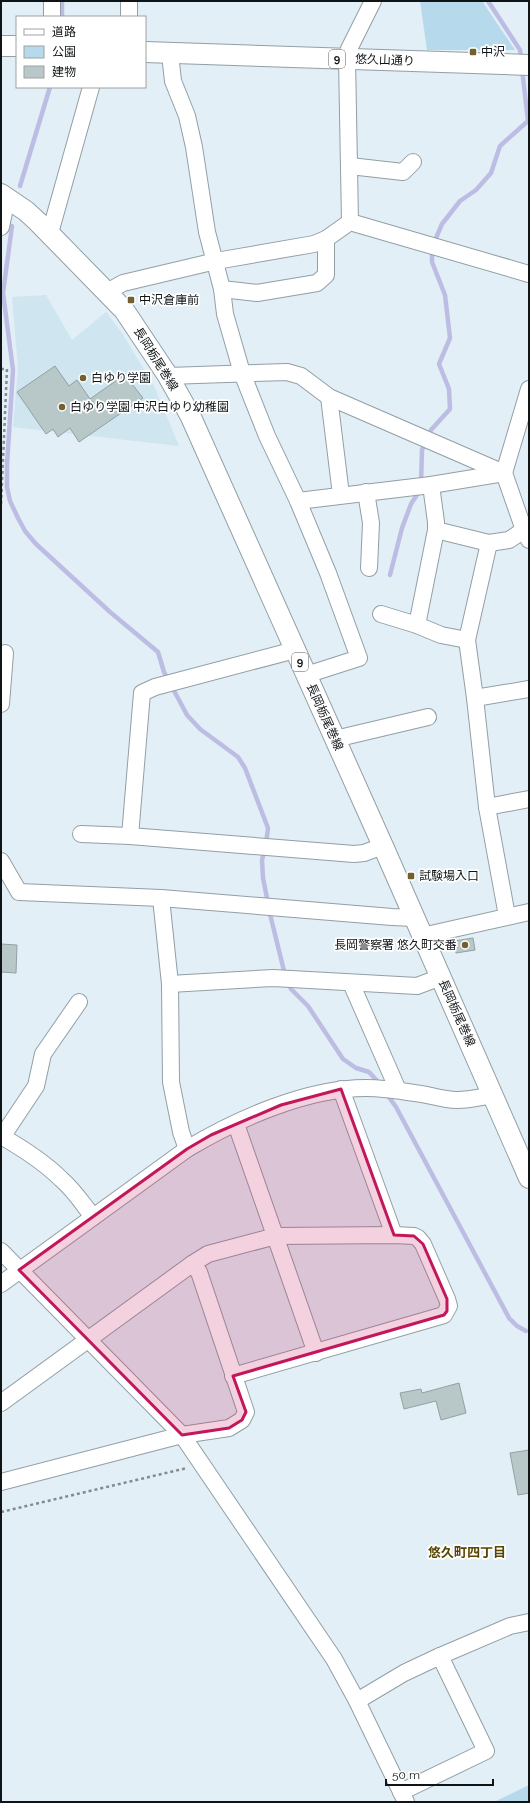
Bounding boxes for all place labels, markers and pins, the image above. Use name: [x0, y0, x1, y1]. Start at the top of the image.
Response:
place label: 中沢: [481, 45, 505, 59]
marker: 中沢: [468, 47, 478, 57]
place label: 中沢倉庫前: [139, 293, 199, 307]
marker: 中沢倉庫前: [126, 295, 136, 305]
place label: 白ゆり学園: [91, 371, 151, 385]
marker: 白ゆり学園: [78, 373, 88, 383]
place label: 白ゆり学園 中沢白ゆり幼稚園: [70, 400, 229, 414]
marker: 白ゆり学園 中沢白ゆり幼稚園: [57, 402, 67, 412]
place label: 試験場入口: [419, 869, 479, 883]
marker: 試験場入口: [406, 871, 416, 881]
place label: 長岡警察署 悠久町交番: [334, 938, 457, 952]
marker: 長岡警察署 悠久町交番: [460, 940, 470, 950]

